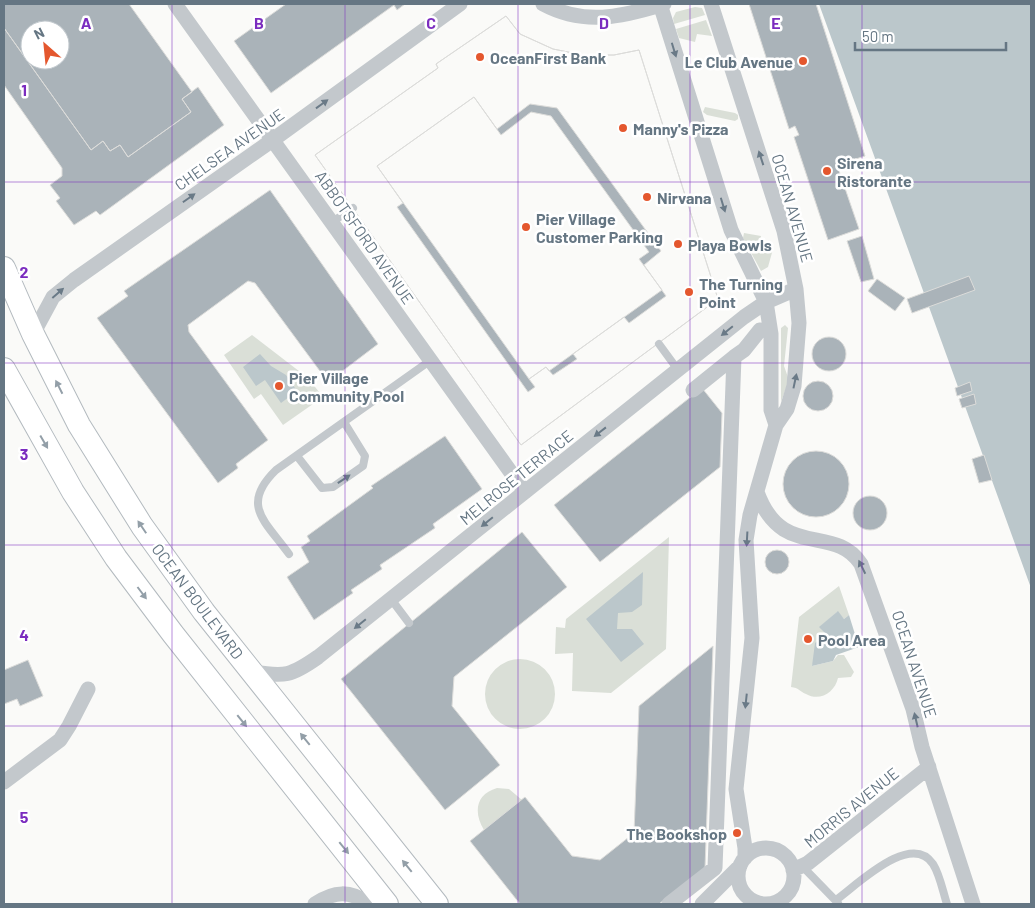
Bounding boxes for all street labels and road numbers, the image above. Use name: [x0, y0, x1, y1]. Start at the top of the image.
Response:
street label: CHELSEA AVENUE: [170, 104, 288, 194]
street label: OCEAN AVENUE: [768, 152, 818, 264]
street label: ABBOTSFORD AVENUE: [312, 167, 418, 307]
street label: MELROSE TERRACE: [456, 426, 576, 528]
street label: OCEAN BOULEVARD: [148, 539, 248, 663]
street label: OCEAN AVENUE: [889, 608, 941, 720]
street label: MORRIS AVENUE: [800, 763, 902, 851]

